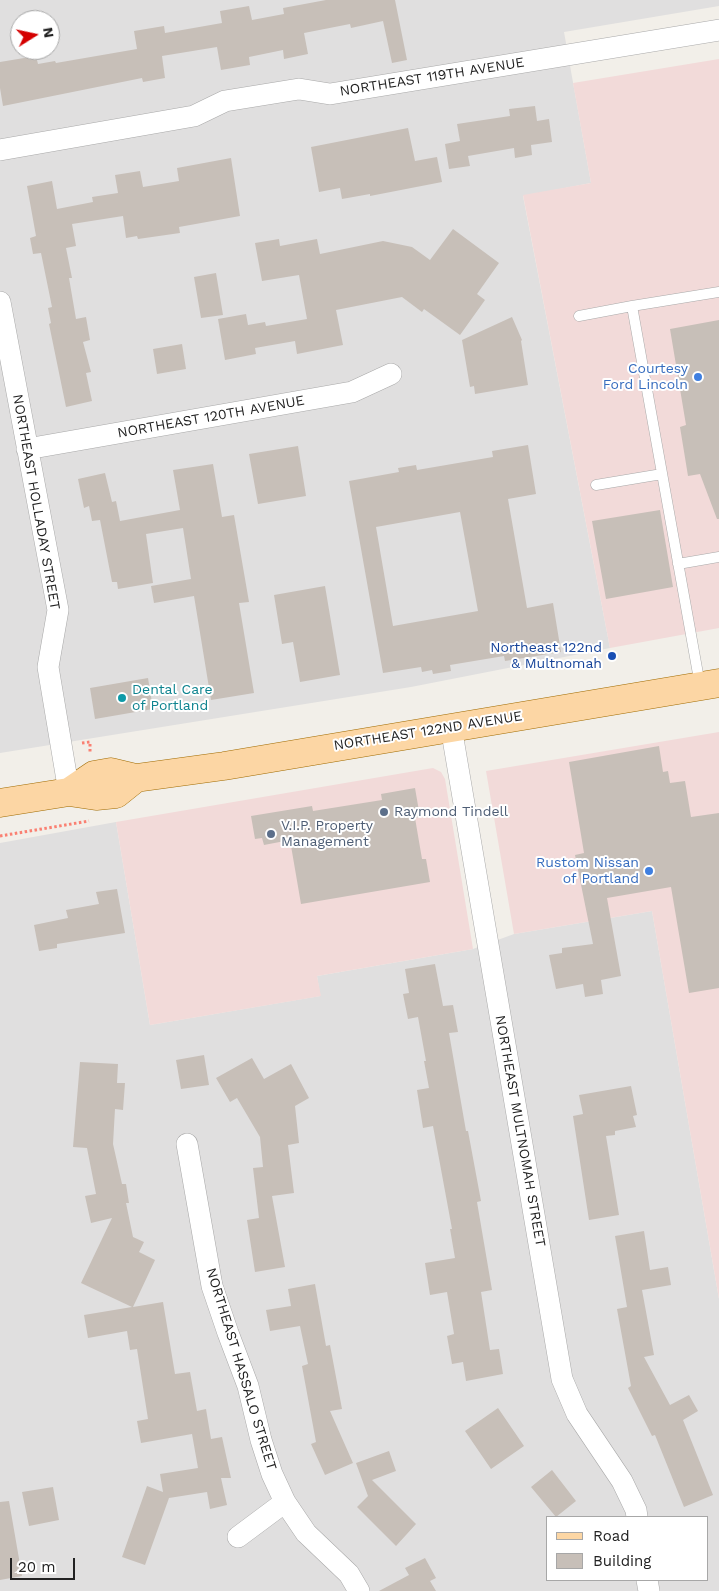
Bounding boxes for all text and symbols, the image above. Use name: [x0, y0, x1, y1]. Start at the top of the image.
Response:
north arrow: [10, 10, 60, 60]
text: N: [40, 26, 58, 39]
street label: NORTHEAST 119TH AVENUE: [338, 54, 526, 100]
place label: Courtesy Ford Lincoln: [603, 361, 688, 394]
marker: Courtesy Ford Lincoln: [692, 371, 704, 383]
street label: NORTHEAST 120TH AVENUE: [116, 392, 306, 442]
street label: NORTHEAST HOLLADAY STREET: [9, 393, 63, 611]
place label: Northeast 122nd & Multnomah: [490, 640, 602, 672]
marker: Northeast 122nd & Multnomah: [606, 650, 618, 662]
place label: Dental Care of Portland: [132, 682, 213, 714]
marker: Dental Care of Portland: [116, 692, 128, 704]
street label: NORTHEAST 122ND AVENUE: [332, 708, 524, 754]
place label: Raymond Tindell: [394, 804, 508, 820]
marker: Raymond Tindell: [378, 806, 390, 818]
place label: V.I.P. Property Management: [281, 818, 373, 850]
marker: V.I.P. Property Management: [265, 828, 277, 840]
place label: Rustom Nissan of Portland: [536, 855, 639, 888]
marker: Rustom Nissan of Portland: [643, 865, 655, 877]
street label: NORTHEAST MULTNOMAH STREET: [491, 1014, 549, 1248]
street label: NORTHEAST HASSALO STREET: [202, 1266, 280, 1472]
legend: [546, 1516, 709, 1581]
text: Road: [593, 1527, 630, 1545]
scale bar: [12, 1548, 78, 1580]
text: Building: [593, 1552, 651, 1570]
text: 20 m: [18, 1558, 56, 1576]

